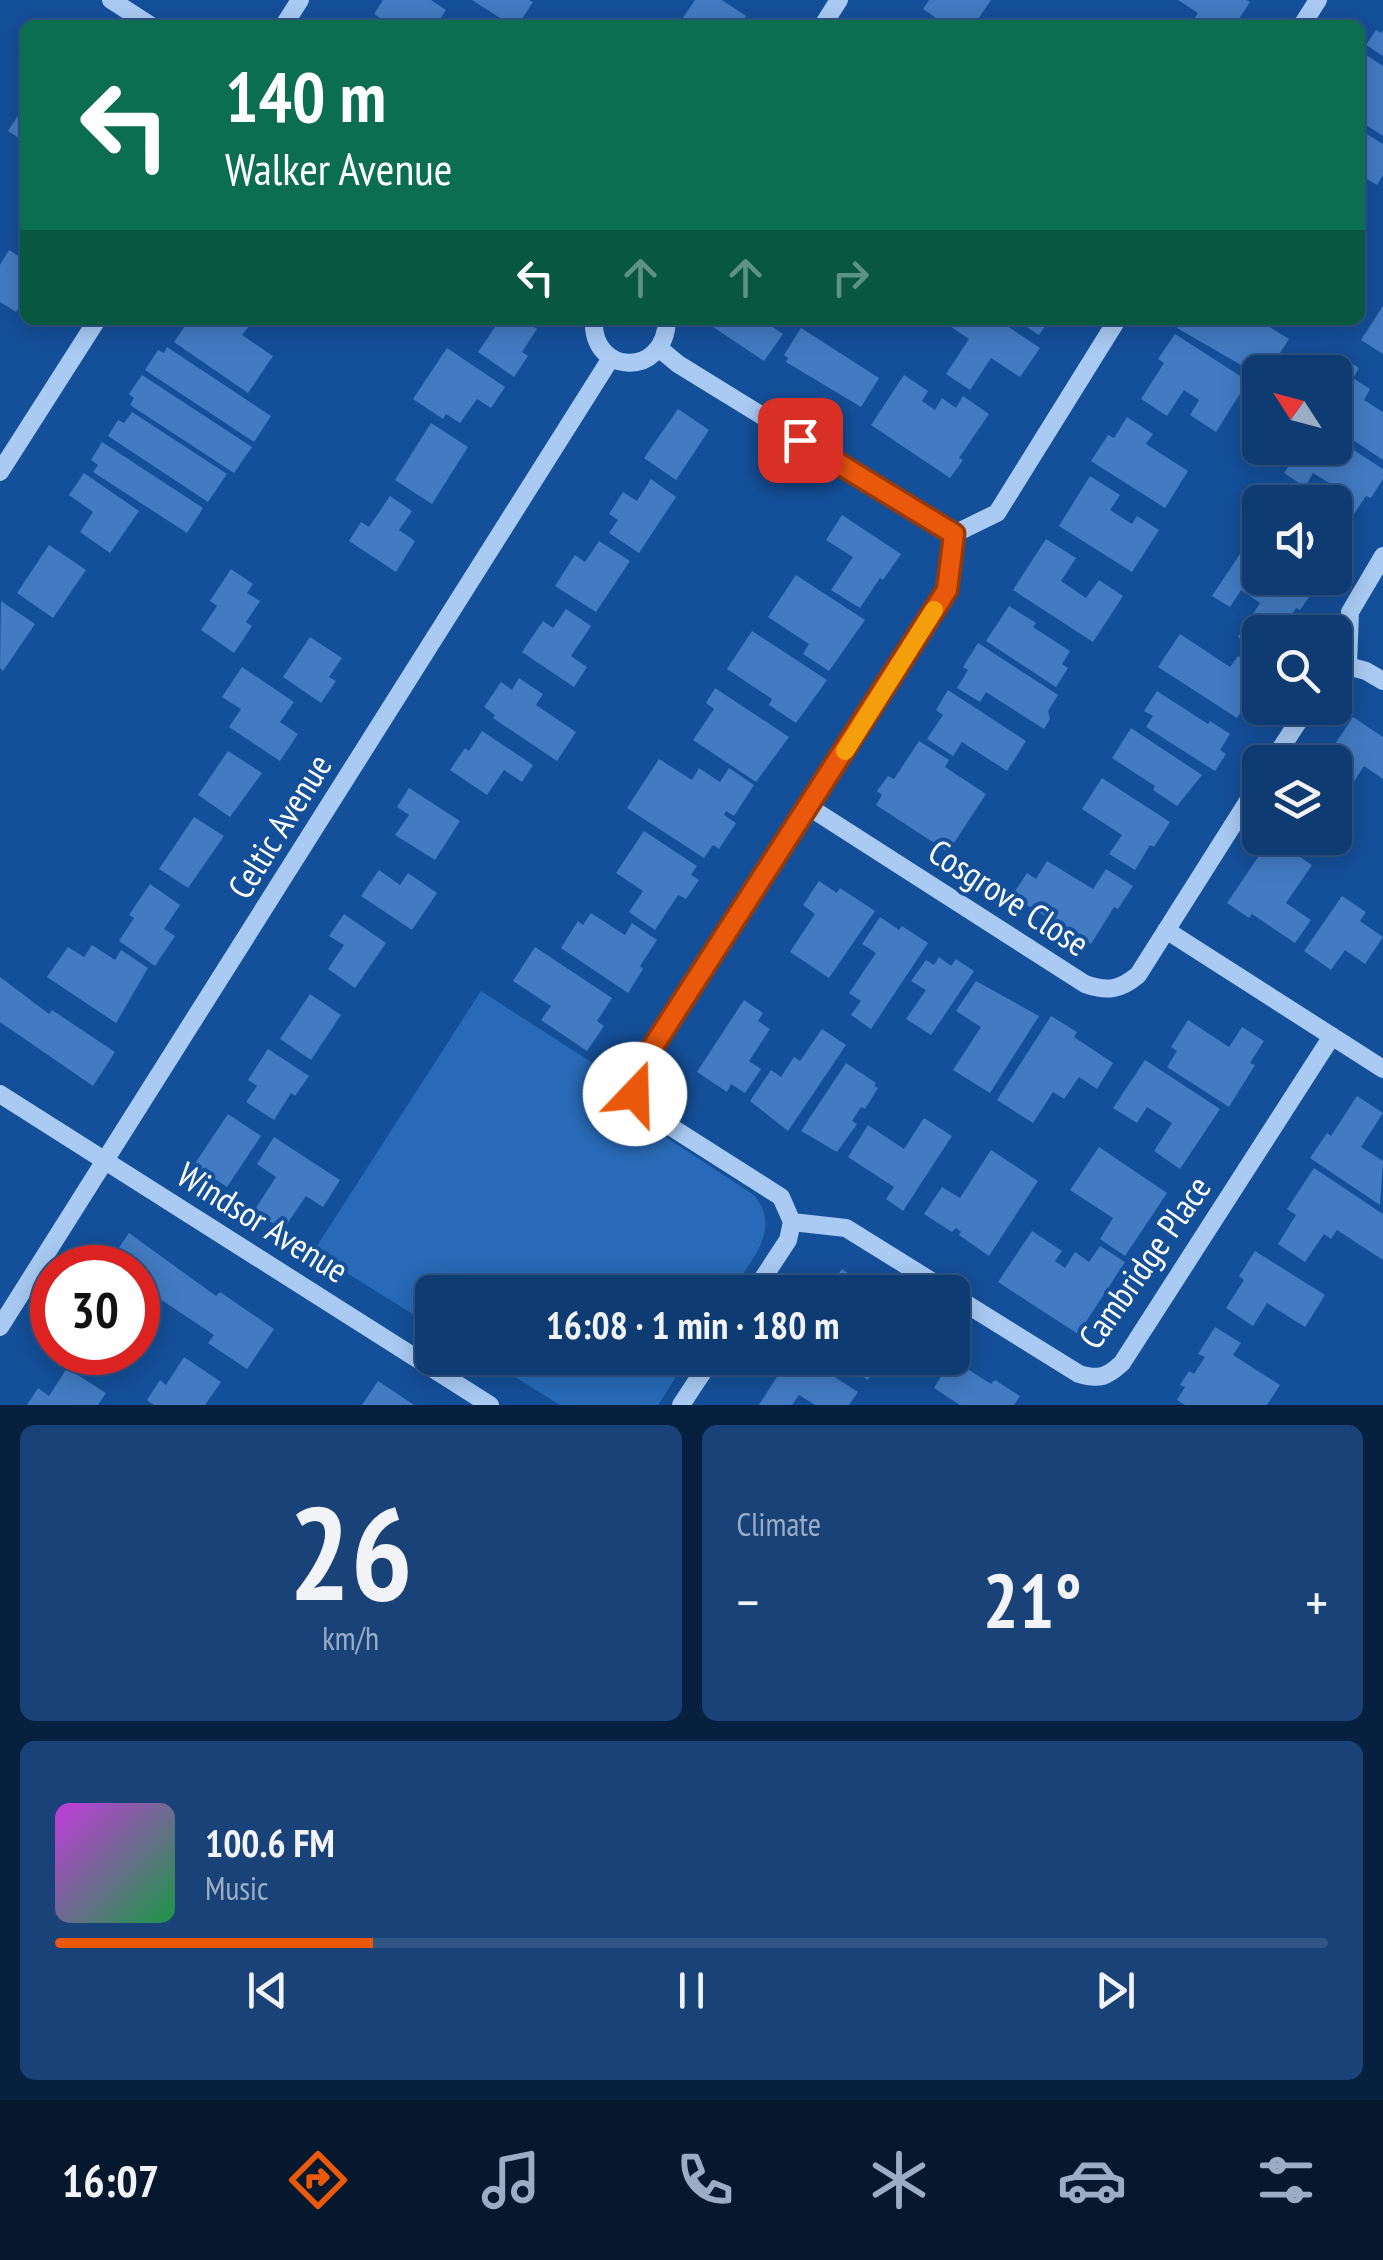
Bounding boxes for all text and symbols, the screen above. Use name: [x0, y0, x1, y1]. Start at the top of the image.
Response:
text: 140 m: [225, 51, 386, 141]
icon: left: [60, 60, 190, 190]
text: Walker Avenue: [225, 139, 452, 197]
icon: left: [508, 250, 563, 305]
icon: ahead: [613, 250, 668, 305]
icon: ahead: [718, 250, 773, 305]
icon: right: [823, 250, 878, 305]
north arrow: [1242, 355, 1352, 465]
map controls: [1242, 355, 1352, 855]
pin: [758, 398, 843, 483]
icon: arrive: [773, 413, 828, 468]
button: sound: [1242, 485, 1352, 595]
button: search: [1242, 615, 1352, 725]
street label: Celtic Avenue: [217, 745, 341, 907]
button: layers: [1242, 745, 1352, 855]
street label: Cosgrove Close: [920, 828, 1098, 966]
position arrow: [583, 1042, 687, 1146]
street label: Windsor Avenue: [169, 1151, 357, 1293]
street label: Cambridge Place: [1067, 1166, 1221, 1358]
speed limit sign: 30: [30, 1245, 160, 1375]
text: 16:08 · 1 min · 180 m: [546, 1300, 839, 1349]
text: 26: [289, 1468, 413, 1636]
text: Climate: [737, 1503, 821, 1545]
text: 21°: [983, 1552, 1082, 1649]
text: −: [737, 1566, 759, 1637]
text: +: [1305, 1566, 1328, 1637]
text: km/h: [322, 1617, 379, 1659]
text: 100.6 FM: [205, 1818, 335, 1867]
text: Music: [205, 1867, 268, 1909]
icon: previous: [240, 1963, 295, 2018]
icon: pause: [664, 1963, 719, 2018]
icon: next: [1088, 1963, 1143, 2018]
icon: directions: [283, 2145, 353, 2215]
icon: music: [476, 2145, 546, 2215]
icon: phone: [670, 2145, 740, 2215]
icon: climate: [864, 2145, 934, 2215]
icon: car: [1057, 2145, 1127, 2215]
icon: filters: [1251, 2145, 1321, 2215]
text: 16:07: [62, 2151, 159, 2209]

